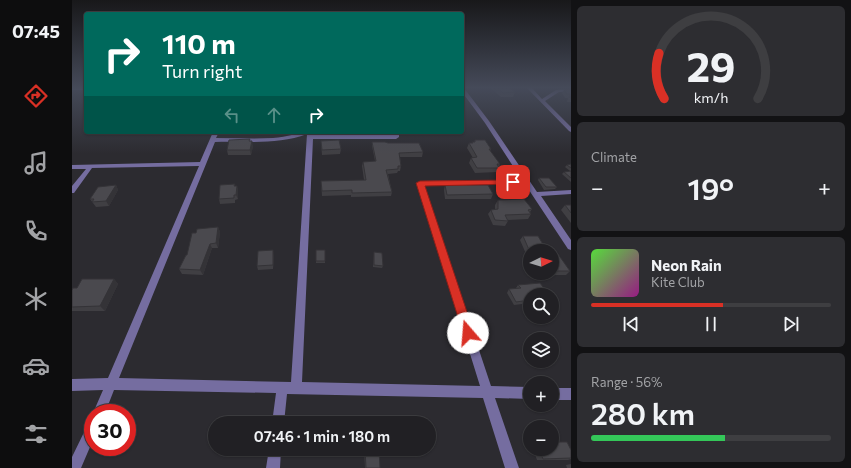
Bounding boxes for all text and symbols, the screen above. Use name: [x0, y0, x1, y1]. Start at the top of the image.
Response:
text: 07:45: [12, 20, 60, 42]
text: 110 m: [162, 26, 236, 60]
icon: right: [96, 28, 148, 80]
text: 29: [686, 40, 736, 91]
text: Turn right: [162, 60, 242, 82]
icon: directions: [22, 82, 50, 110]
text: km/h: [694, 87, 728, 105]
icon: left: [221, 104, 243, 126]
icon: ahead: [263, 104, 285, 126]
icon: right: [305, 104, 327, 126]
icon: music: [22, 149, 50, 177]
text: Climate: [591, 149, 637, 165]
pin: [496, 165, 530, 199]
text: 19°: [688, 169, 734, 206]
icon: arrive: [502, 171, 524, 193]
text: −: [591, 174, 604, 201]
text: +: [818, 174, 831, 201]
icon: phone: [22, 217, 50, 245]
north arrow: [523, 244, 559, 280]
map controls: [523, 244, 559, 456]
text: Neon Rain: [651, 256, 722, 274]
text: Kite Club: [651, 274, 705, 290]
icon: climate: [22, 285, 50, 313]
button: search: [523, 288, 559, 324]
position arrow: [447, 312, 489, 354]
icon: previous: [620, 313, 642, 335]
icon: pause: [700, 313, 722, 335]
icon: next: [780, 313, 802, 335]
button: layers: [523, 332, 559, 368]
icon: car: [22, 352, 50, 380]
text: Range · 56%: [591, 374, 663, 390]
button: +: [523, 376, 559, 412]
text: 280 km: [591, 394, 695, 431]
speed limit sign: 30: [84, 404, 136, 456]
icon: filters: [22, 420, 50, 448]
button: −: [523, 420, 559, 456]
text: 07:46 · 1 min · 180 m: [254, 427, 390, 445]

